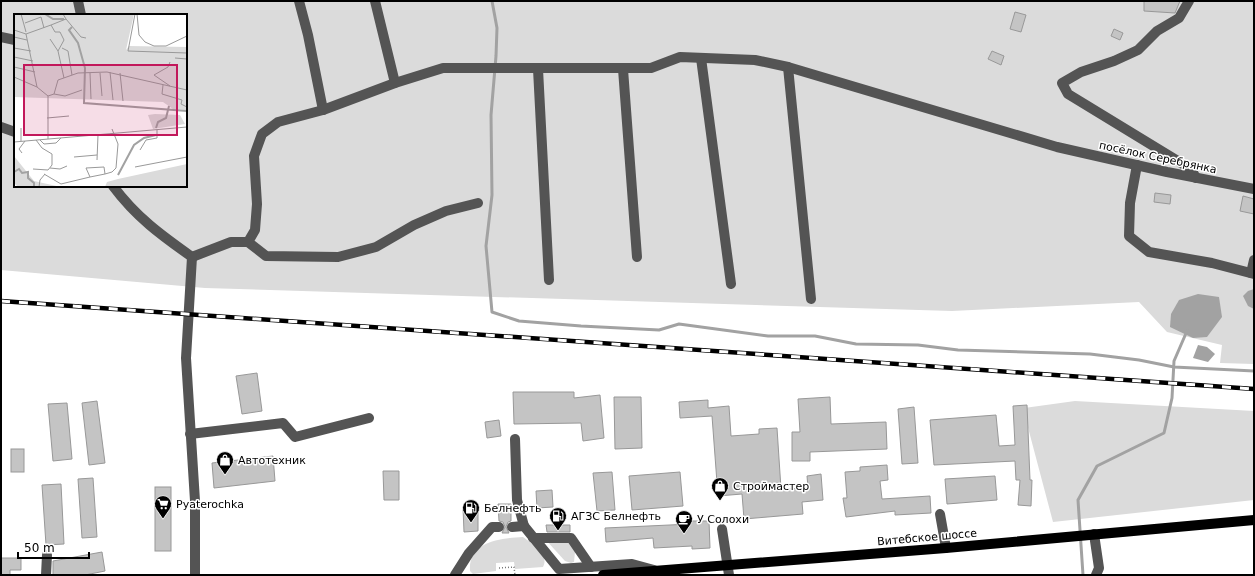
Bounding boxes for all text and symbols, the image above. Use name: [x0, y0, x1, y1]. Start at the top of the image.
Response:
inset map: [14, 14, 187, 187]
street label: посёлок Серебрянка: [1098, 139, 1218, 176]
shop icon: Автотехник: [215, 450, 235, 475]
place label: Автотехник: [238, 454, 306, 467]
shop icon: Строймастер: [710, 476, 730, 501]
place label: Строймастер: [733, 480, 809, 493]
supermarket icon: Pyaterochka: [153, 494, 173, 519]
place label: Pyaterochka: [176, 498, 244, 511]
fuel station icon: Белнефть: [461, 498, 481, 523]
place label: Белнефть: [484, 502, 542, 515]
fuel station icon: АГЗС Белнефть: [548, 506, 568, 531]
cafe icon: У Солохи: [674, 509, 694, 534]
place label: АГЗС Белнефть: [571, 510, 661, 523]
place label: У Солохи: [697, 513, 749, 526]
street label: Витебское шоссе: [877, 527, 978, 548]
scale bar: [18, 534, 89, 560]
text: 50 m: [24, 541, 55, 555]

